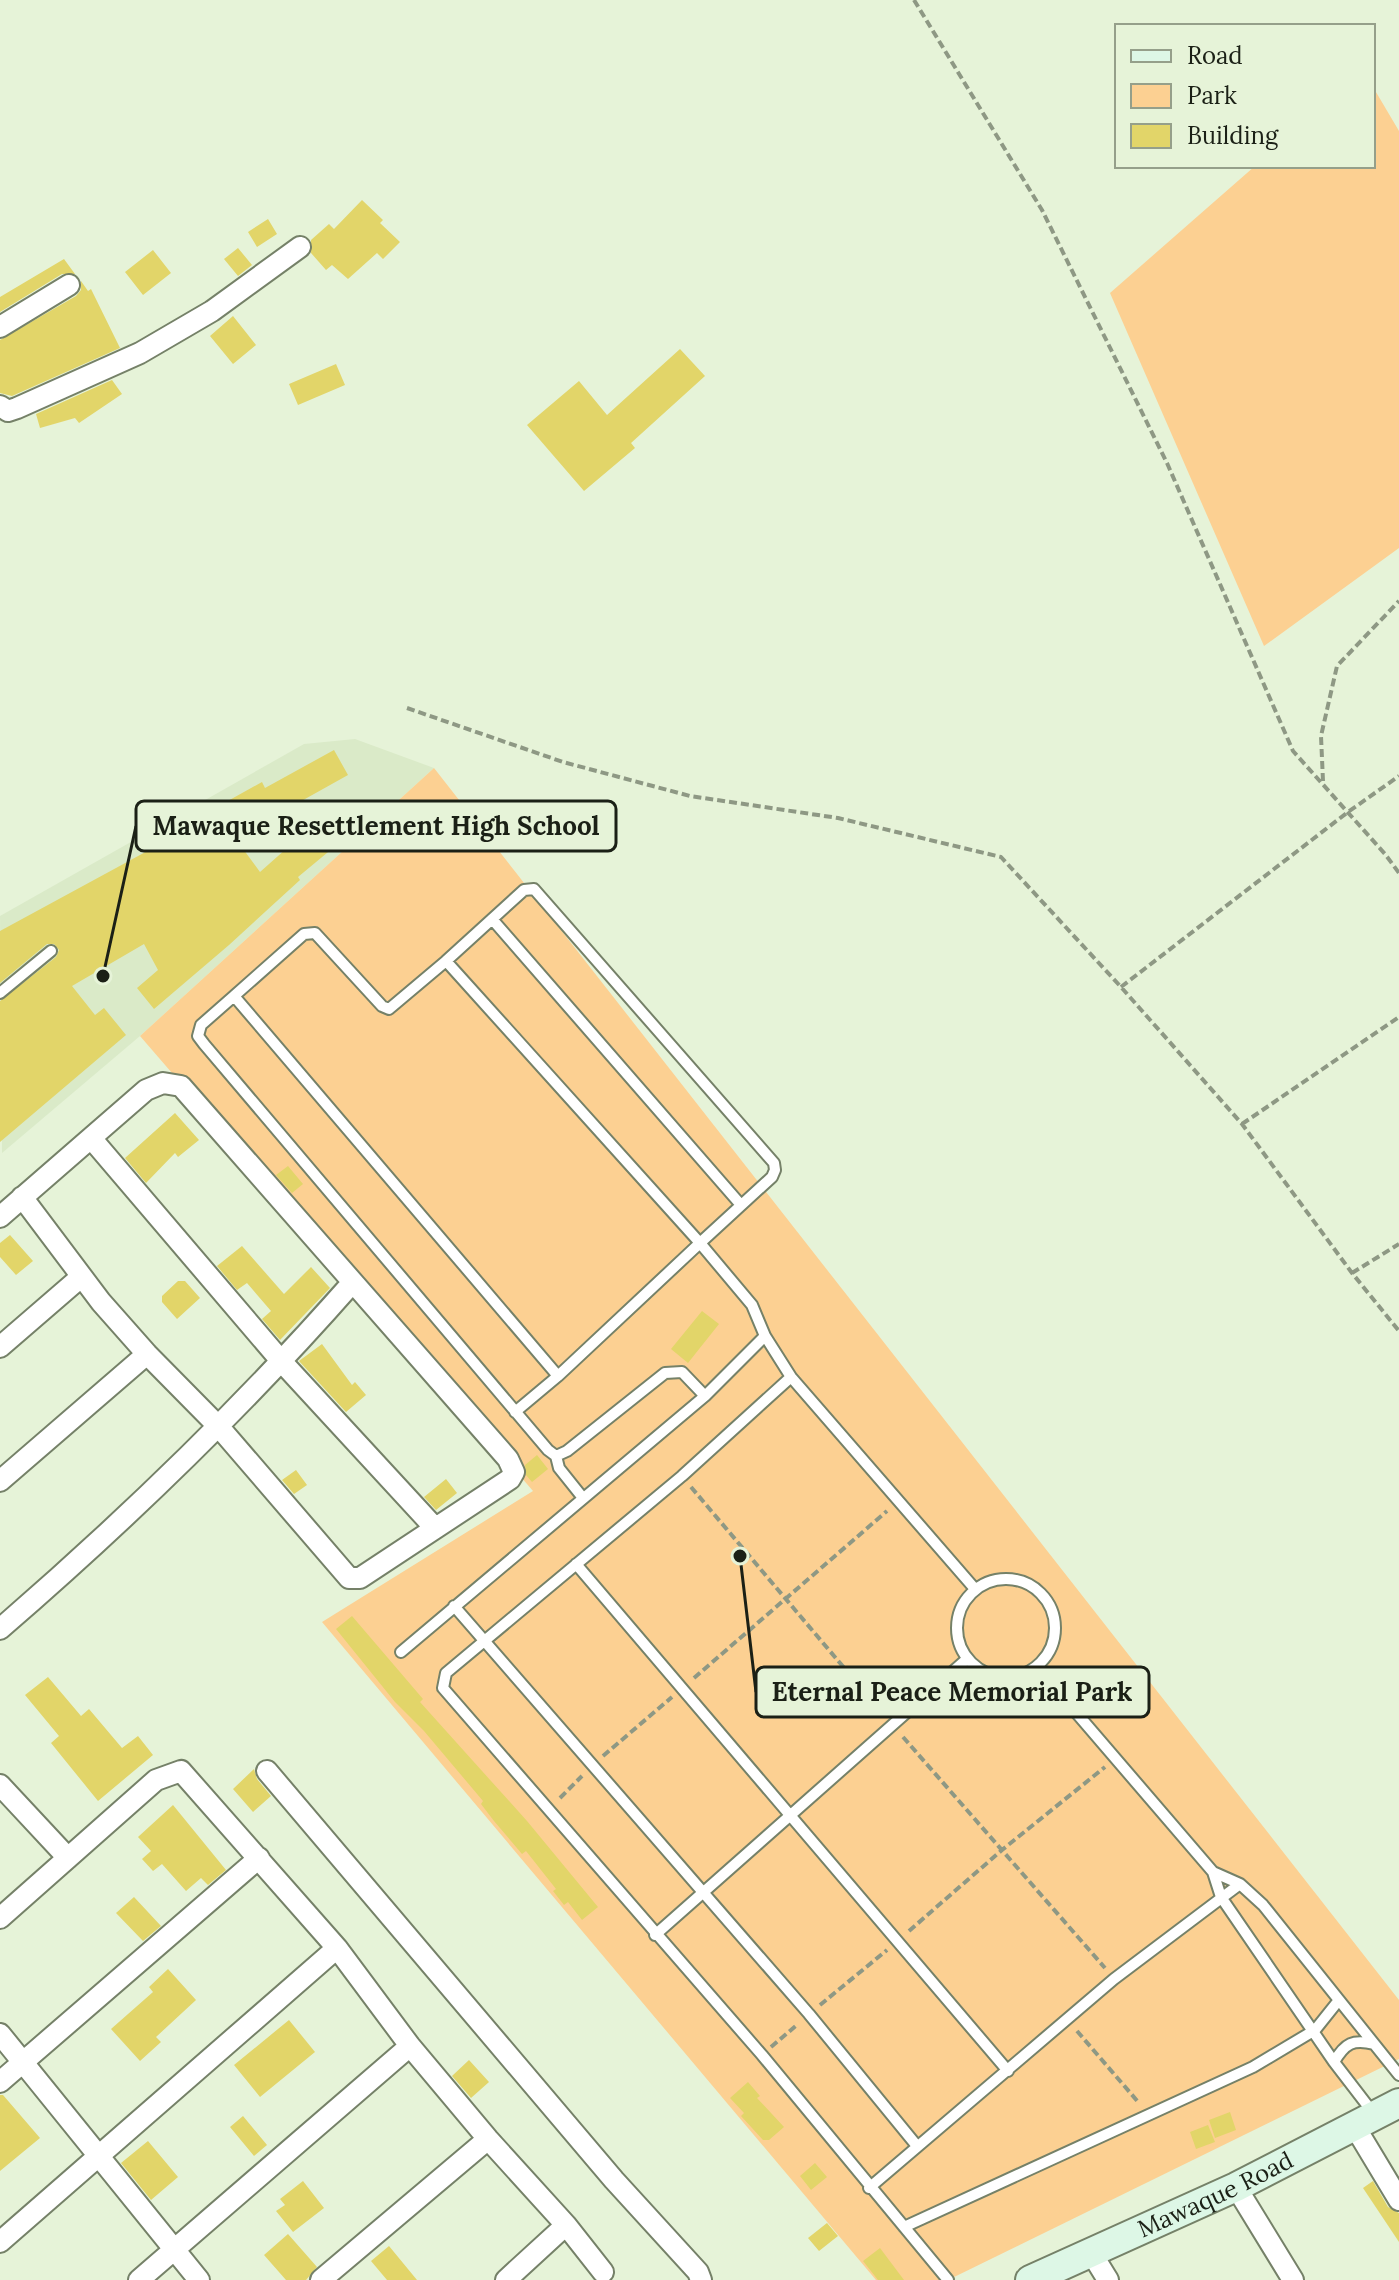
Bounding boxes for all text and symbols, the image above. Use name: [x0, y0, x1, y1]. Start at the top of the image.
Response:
legend: [1115, 24, 1375, 168]
text: Road: [1187, 40, 1243, 71]
text: Park: [1187, 80, 1237, 111]
text: Building: [1187, 120, 1279, 151]
callout: Mawaque Resettlement High School: [136, 801, 616, 851]
text: Mawaque Resettlement High School: [152, 809, 600, 842]
callout: Eternal Peace Memorial Park: [756, 1667, 1149, 1717]
text: Eternal Peace Memorial Park: [771, 1675, 1133, 1708]
street label: Mawaque Road: [1133, 2144, 1298, 2244]

